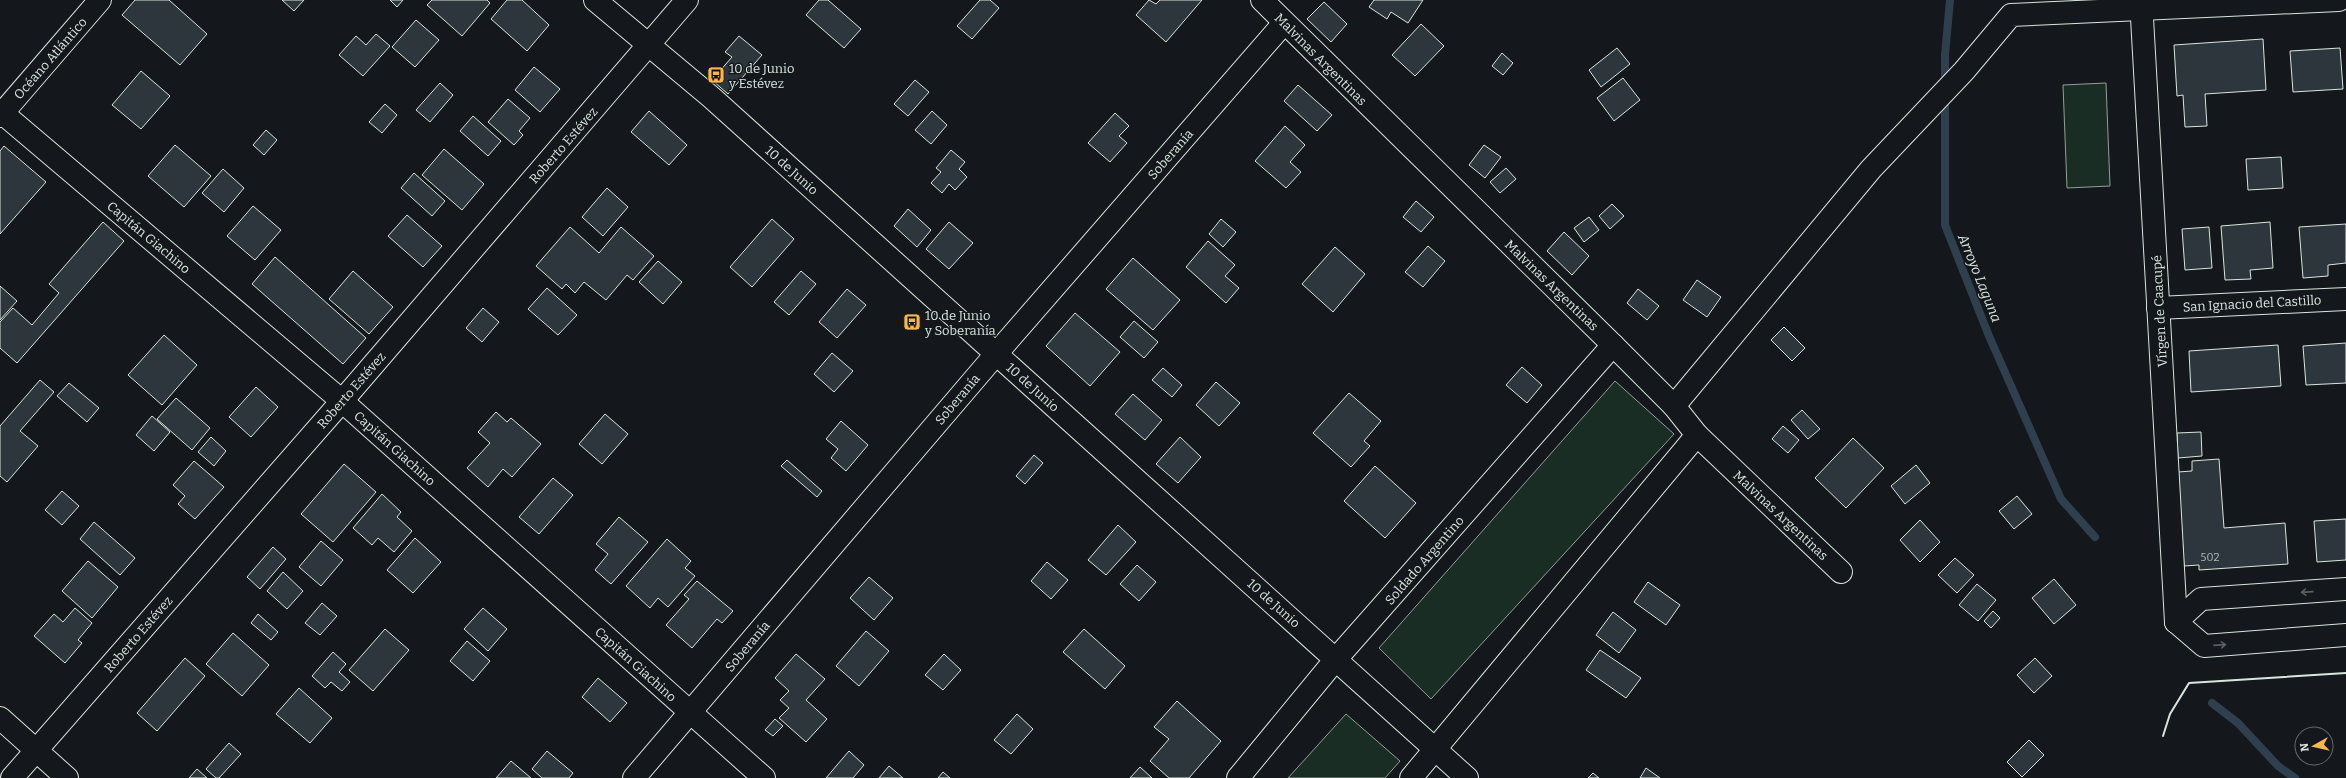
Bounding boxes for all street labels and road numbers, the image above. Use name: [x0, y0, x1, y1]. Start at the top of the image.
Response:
street label: Malvinas Argentinas: [1272, 10, 1370, 108]
street label: Océano Atlántico: [11, 14, 90, 102]
street label: Roberto Estévez: [526, 104, 601, 187]
street label: Soberanía: [1145, 126, 1196, 182]
street label: 10 de Junio: [762, 143, 821, 198]
street label: Capitán Giachino: [104, 198, 193, 277]
street label: Malvinas Argentinas: [1502, 237, 1601, 334]
street label: Vírgen de Caacupé: [2149, 255, 2170, 367]
street label: San Ignacio del Castillo: [2182, 292, 2322, 315]
street label: Roberto Estévez: [314, 349, 389, 432]
street label: 10 de Junio: [1003, 360, 1062, 415]
street label: Soberanía: [932, 371, 983, 428]
street label: Capitán Giachino: [351, 408, 438, 489]
street label: Malvinas Argentinas: [1730, 468, 1831, 563]
street label: Soldado Argentino: [1382, 513, 1467, 608]
street label: 10 de Junio: [1244, 576, 1303, 631]
street label: Roberto Estévez: [101, 593, 176, 676]
street label: Soberanía: [722, 618, 773, 675]
street label: Capitán Giachino: [592, 624, 679, 705]

